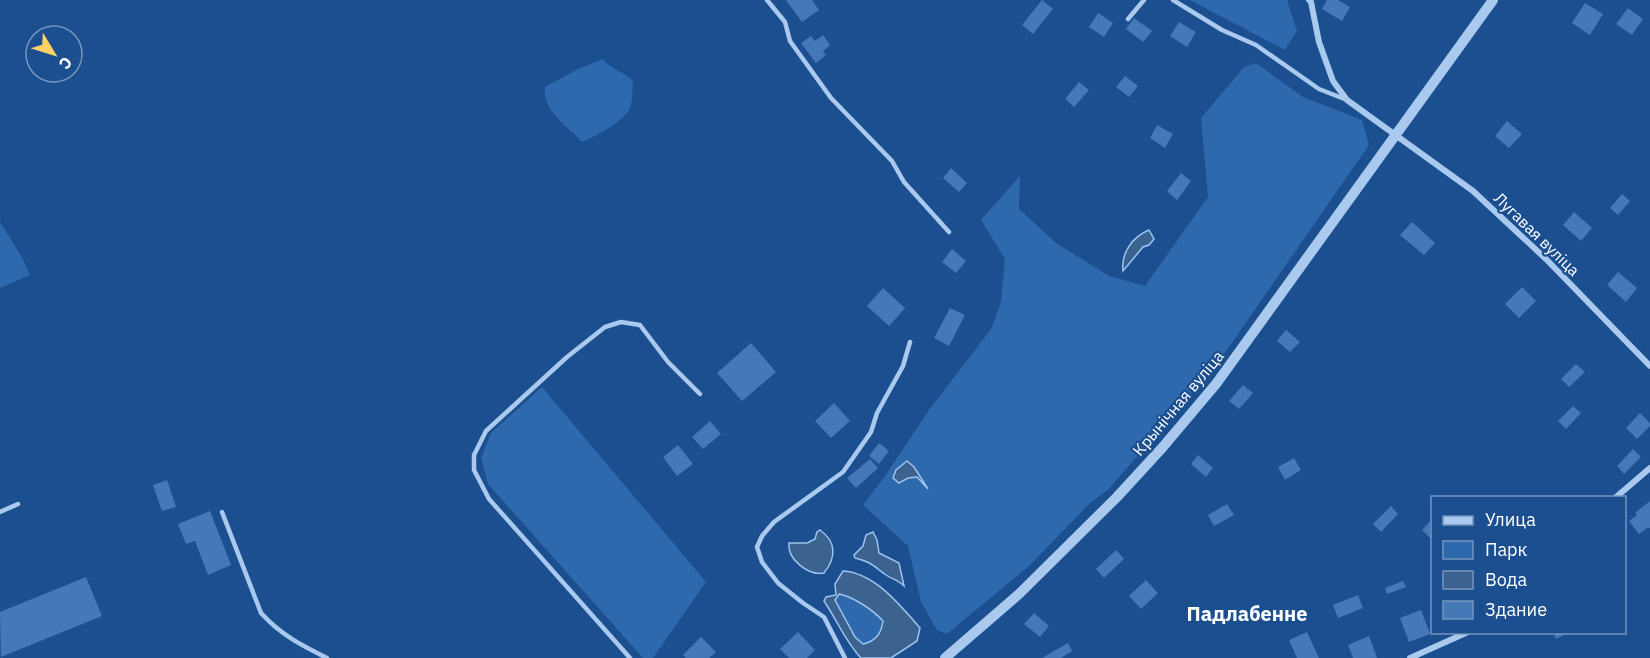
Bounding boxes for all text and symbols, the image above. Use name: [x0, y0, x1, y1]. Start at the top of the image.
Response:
north arrow: [24, 24, 84, 84]
text: С: [55, 53, 77, 73]
street label: Лугавая вуліца: [1490, 188, 1584, 280]
street label: Крынічная вуліца: [1128, 346, 1228, 460]
legend: [1431, 496, 1626, 634]
text: Улица: [1485, 508, 1536, 531]
text: Парк: [1485, 538, 1528, 561]
text: Вода: [1485, 568, 1528, 591]
text: Здание: [1485, 598, 1547, 621]
district label: Падлабенне: [1187, 600, 1307, 627]

